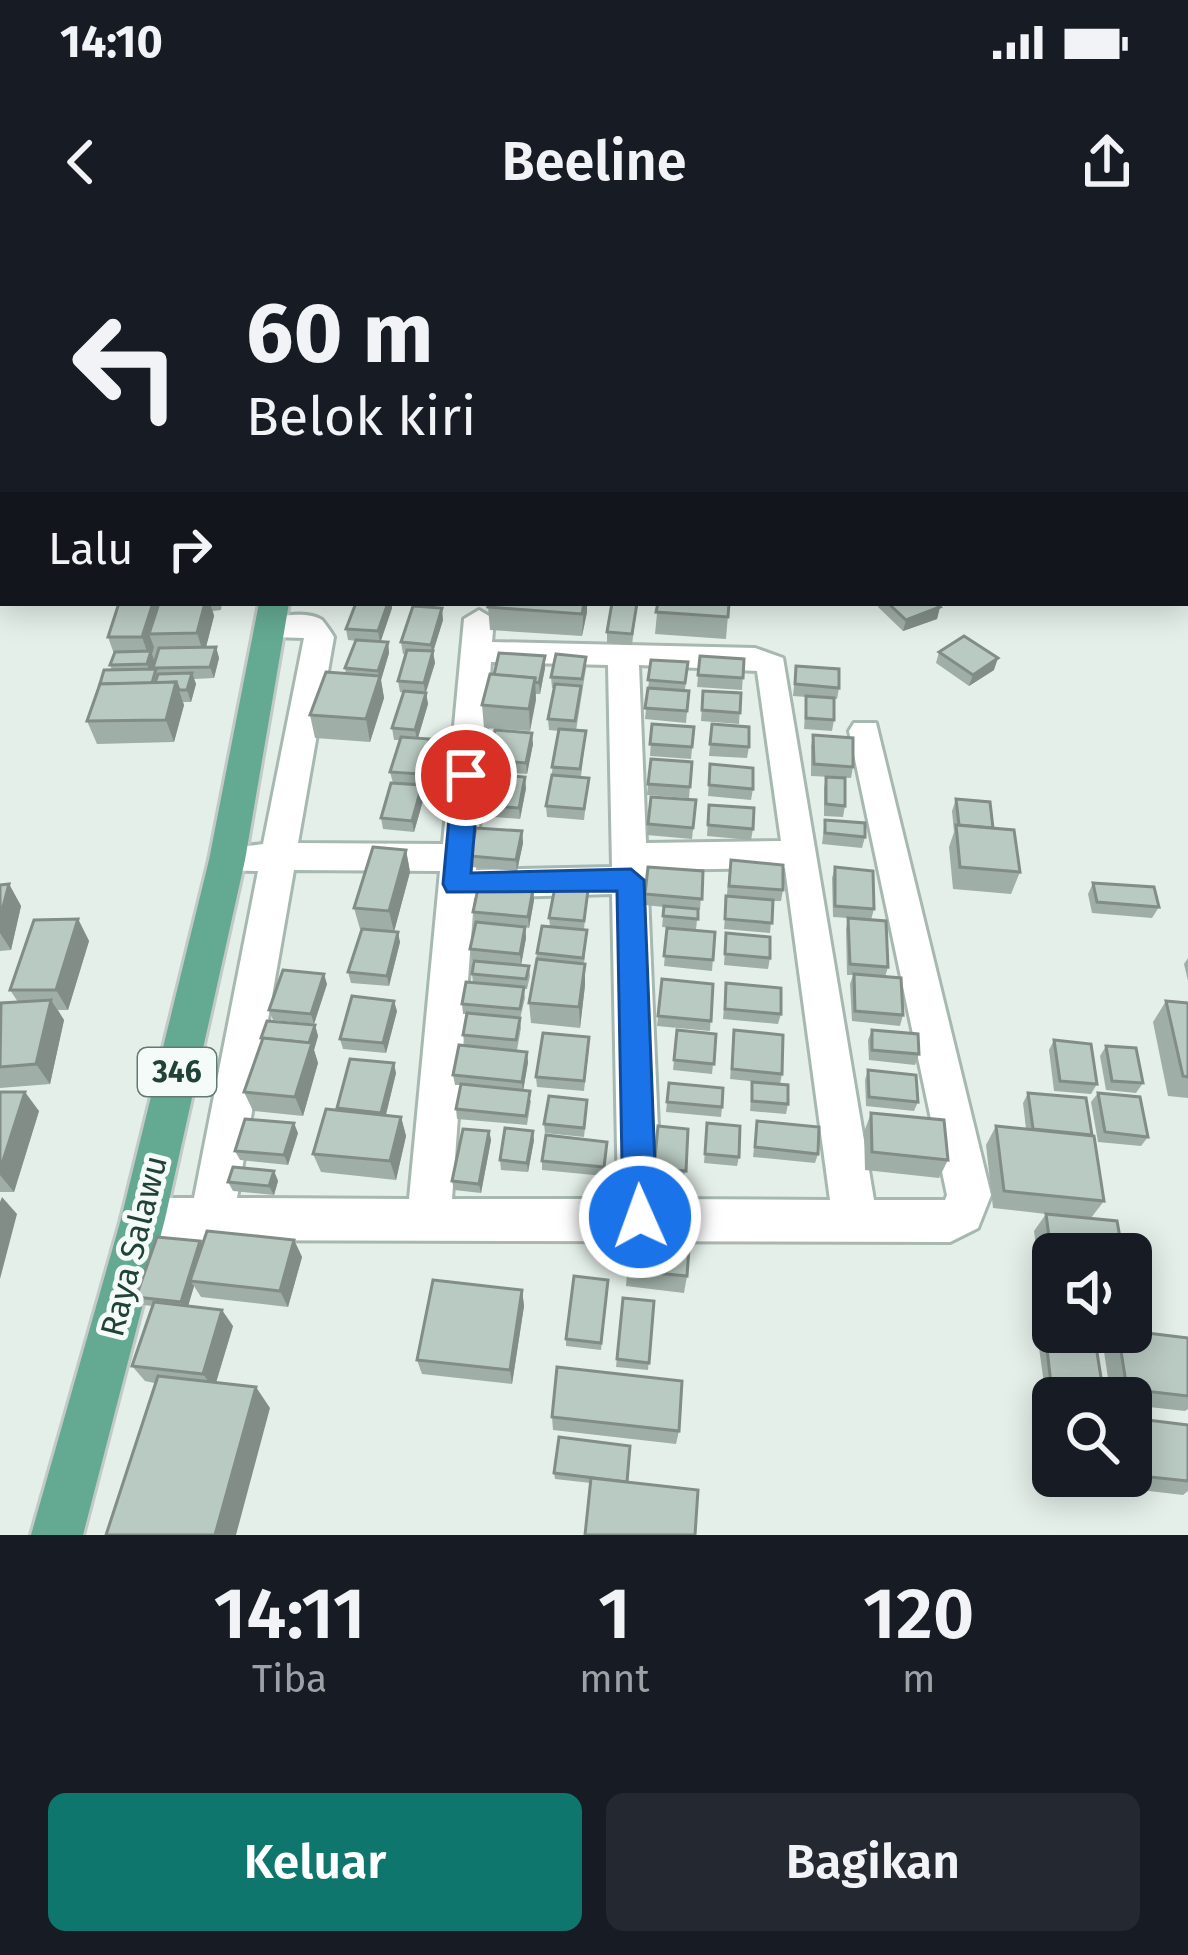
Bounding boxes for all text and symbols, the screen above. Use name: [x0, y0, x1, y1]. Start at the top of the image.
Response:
text: 14:10: [60, 15, 163, 69]
icon: back: [48, 129, 114, 195]
icon: share: [1074, 129, 1140, 195]
text: Beeline: [502, 130, 686, 194]
text: 60 m: [246, 283, 433, 384]
icon: left: [48, 288, 204, 444]
text: Belok kiri: [246, 385, 476, 449]
icon: right: [157, 516, 223, 582]
text: Lalu: [48, 522, 133, 576]
pin: [415, 724, 517, 826]
icon: arrive: [433, 742, 499, 808]
road number: 346: [138, 1048, 216, 1096]
street label: Raya Salawu: [92, 1151, 176, 1341]
position arrow: [577, 1154, 703, 1280]
map controls: [1032, 1233, 1152, 1497]
button: sound: [1032, 1233, 1152, 1353]
button: search: [1032, 1377, 1152, 1497]
text: 14:11: [214, 1571, 366, 1657]
text: 1: [598, 1571, 631, 1657]
text: 120: [863, 1571, 974, 1657]
text: Tiba: [252, 1656, 327, 1702]
text: mnt: [579, 1656, 650, 1702]
text: m: [902, 1656, 935, 1702]
button: Keluar: [48, 1793, 582, 1931]
button: Bagikan: [606, 1793, 1140, 1931]

